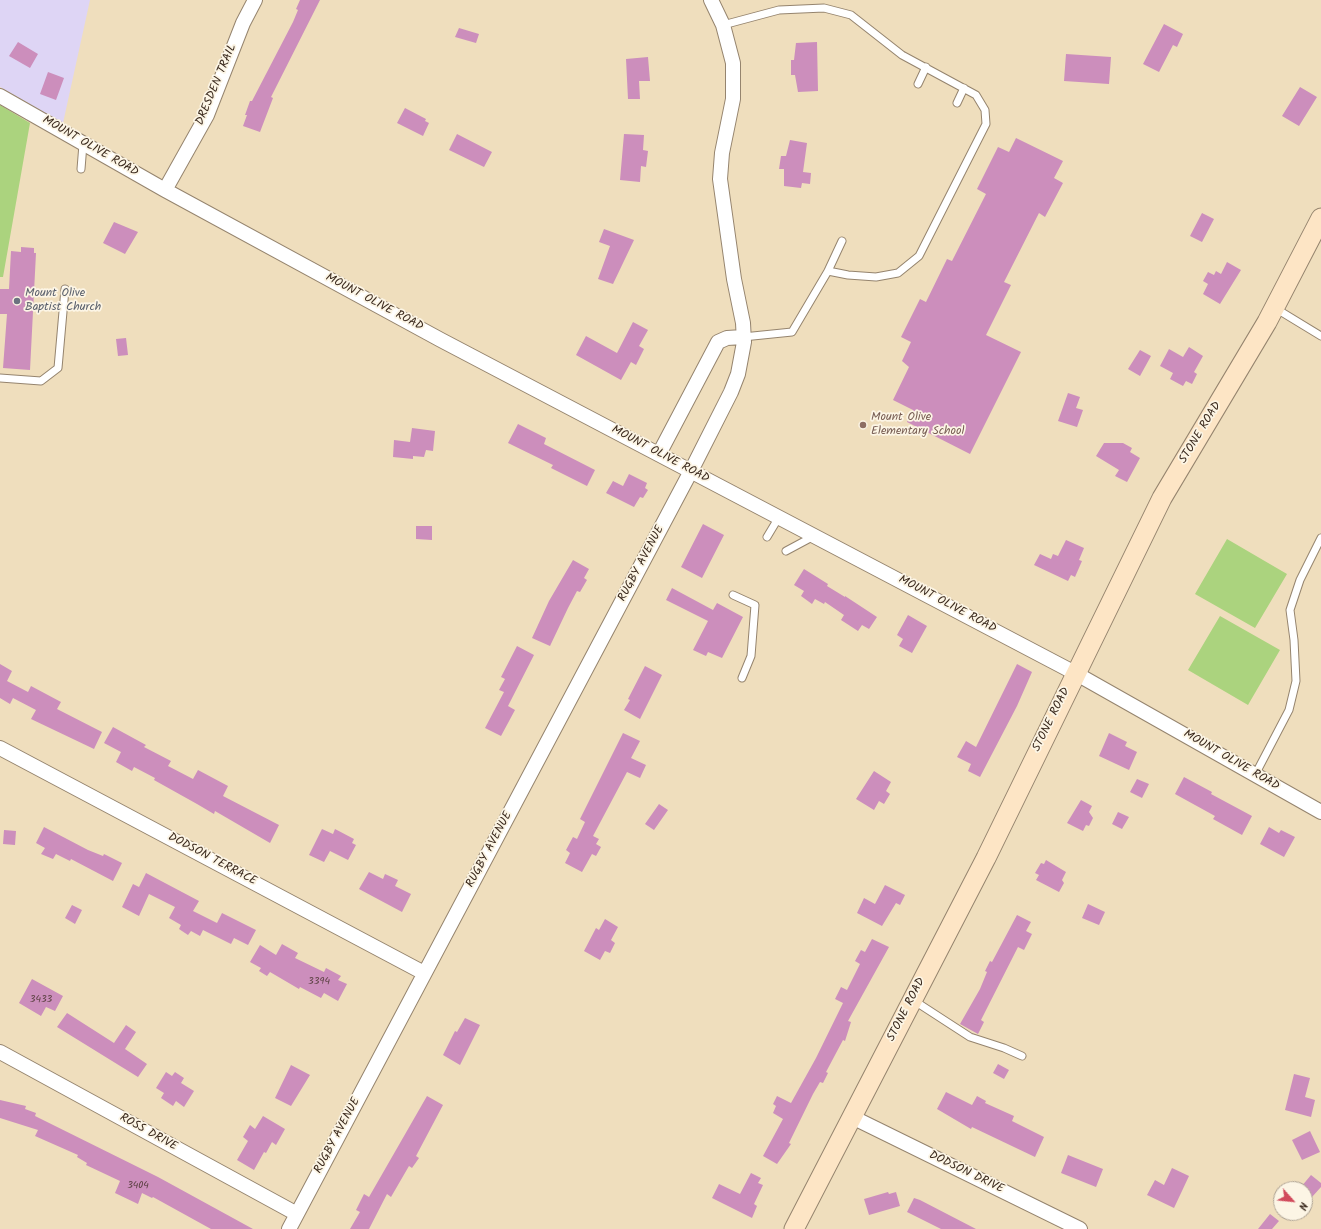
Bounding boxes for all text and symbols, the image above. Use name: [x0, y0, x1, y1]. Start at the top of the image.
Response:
street label: DRESDEN TRAIL: [193, 42, 241, 128]
street label: MOUNT OLIVE ROAD: [39, 114, 141, 180]
street label: MOUNT OLIVE ROAD: [323, 271, 425, 335]
place label: Mount Olive Baptist Church: [25, 287, 101, 315]
marker: Mount Olive Baptist Church: [12, 296, 22, 306]
street label: STONE ROAD: [1177, 400, 1225, 466]
place label: Mount Olive Elementary School: [871, 411, 964, 439]
marker: Mount Olive Elementary School: [858, 420, 868, 430]
street label: MOUNT OLIVE ROAD: [609, 423, 711, 487]
street label: RUGBY AVENUE: [616, 524, 668, 604]
street label: MOUNT OLIVE ROAD: [896, 573, 998, 637]
street label: STONE ROAD: [1030, 686, 1074, 754]
street label: MOUNT OLIVE ROAD: [1180, 728, 1282, 794]
street label: RUGBY AVENUE: [464, 810, 516, 890]
street label: DODSON TERRACE: [165, 831, 259, 889]
house number: 3394: [308, 976, 330, 988]
street label: STONE ROAD: [885, 976, 929, 1044]
house number: 3433: [30, 994, 52, 1006]
street label: RUGBY AVENUE: [312, 1096, 364, 1176]
street label: ROSS DRIVE: [117, 1111, 179, 1155]
street label: DODSON DRIVE: [926, 1149, 1006, 1197]
house number: 3404: [127, 1180, 149, 1192]
north arrow: [1273, 1181, 1313, 1221]
text: N: [1293, 1199, 1312, 1213]

